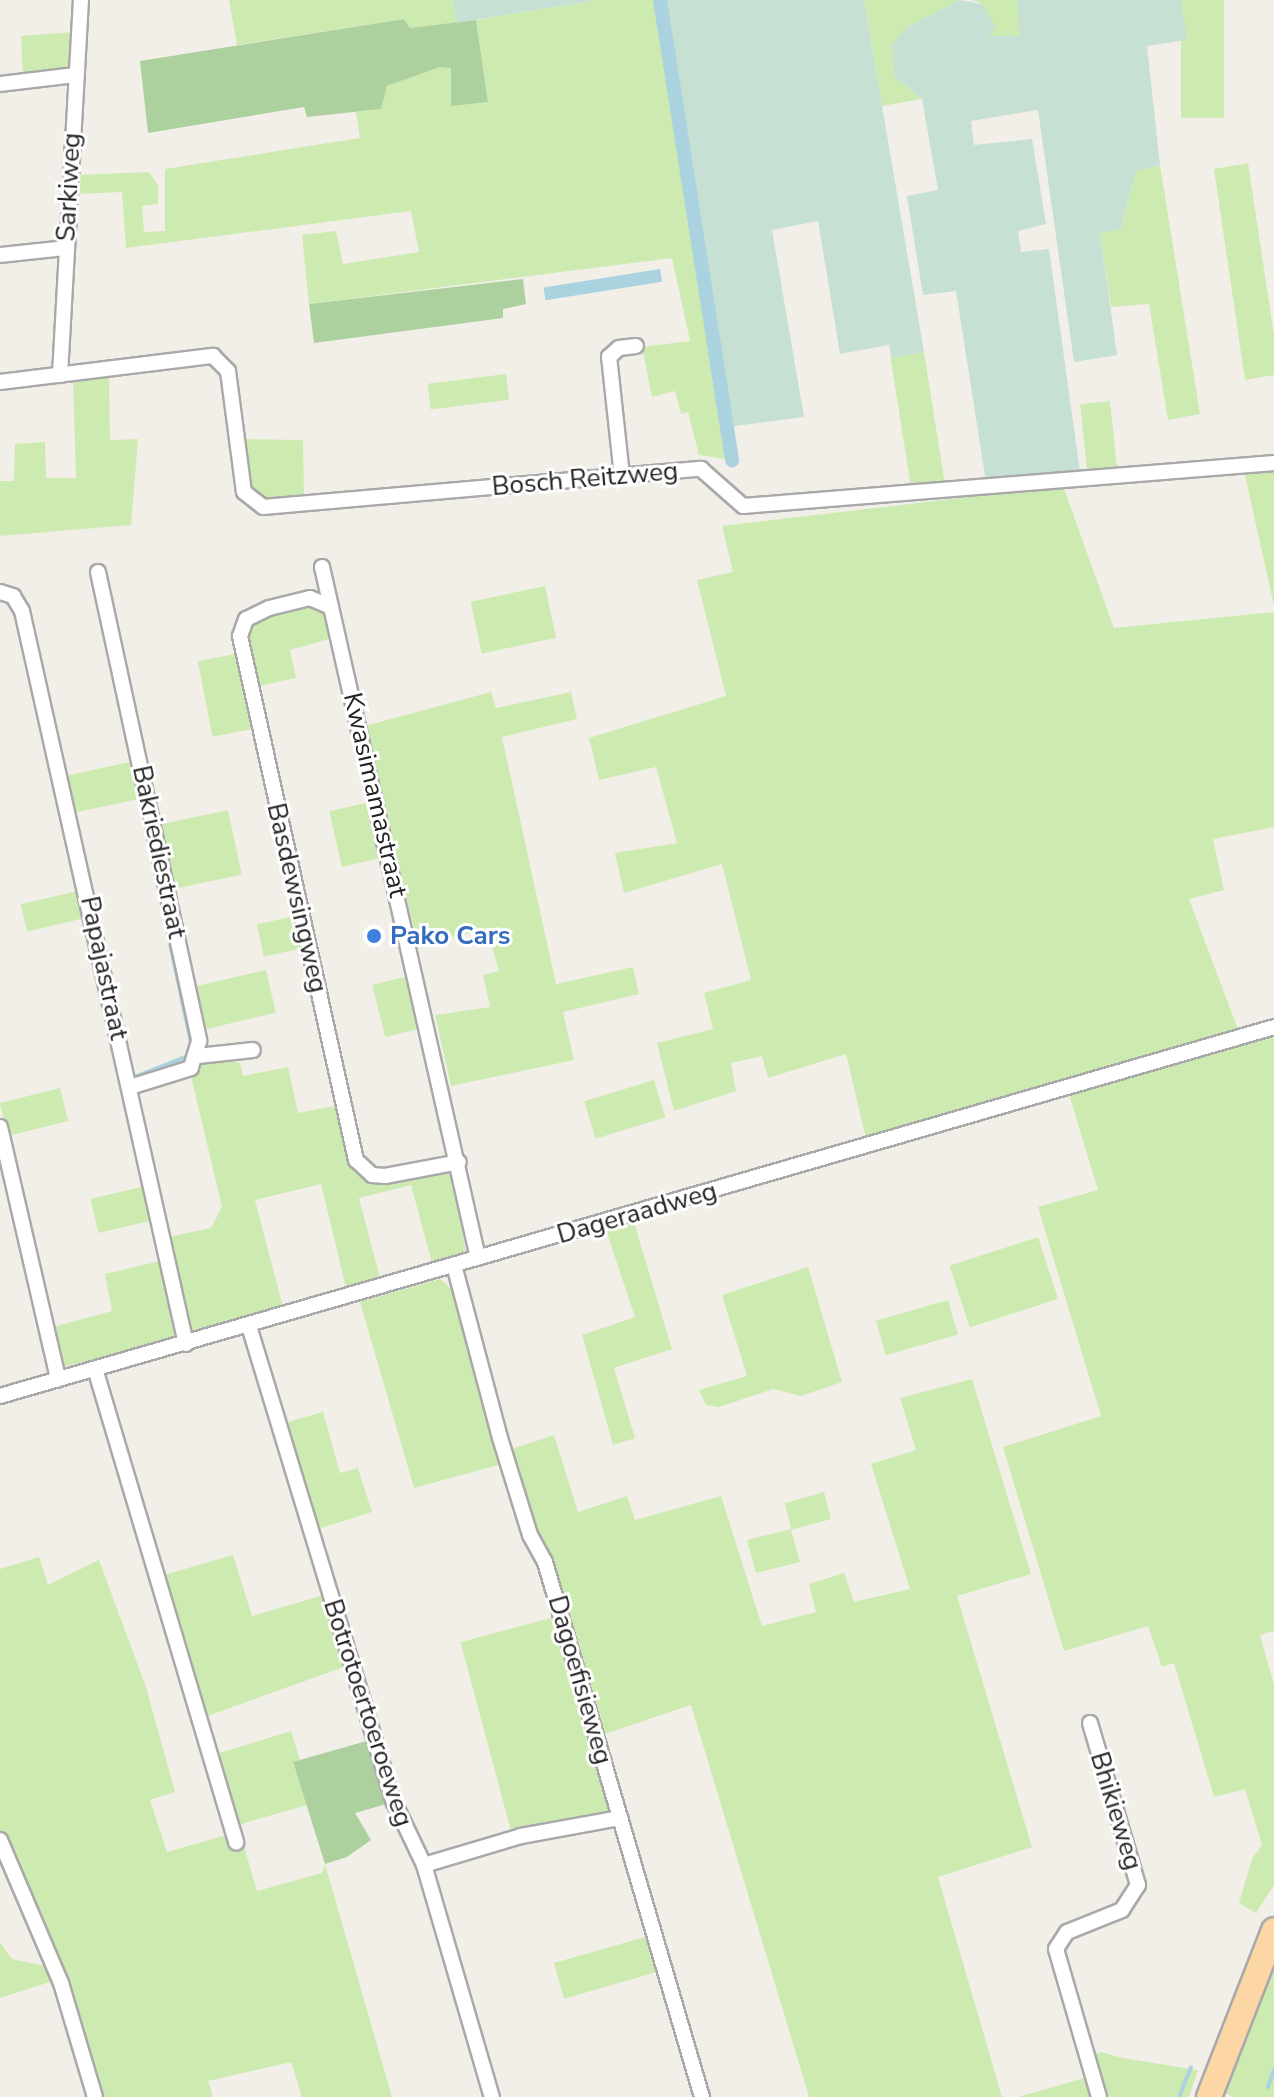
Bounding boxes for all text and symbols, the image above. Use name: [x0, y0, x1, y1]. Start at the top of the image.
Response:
street label: Sarkiweg: [51, 132, 87, 242]
street label: Bosch Reitzweg: [491, 455, 679, 503]
street label: Kwasimamastraat: [336, 690, 414, 900]
street label: Bakriediestraat: [125, 763, 193, 941]
street label: Basdewsingweg: [260, 800, 334, 996]
street label: Papajastraat: [74, 893, 134, 1043]
place label: Pako Cars: [390, 920, 510, 952]
marker: Pako Cars: [365, 927, 383, 945]
street label: Dageraadweg: [554, 1175, 720, 1251]
street label: Dagoefisieweg: [541, 1592, 619, 1768]
street label: Botrotoertoeroeweg: [317, 1595, 419, 1831]
street label: Bhikieweg: [1083, 1748, 1149, 1874]

